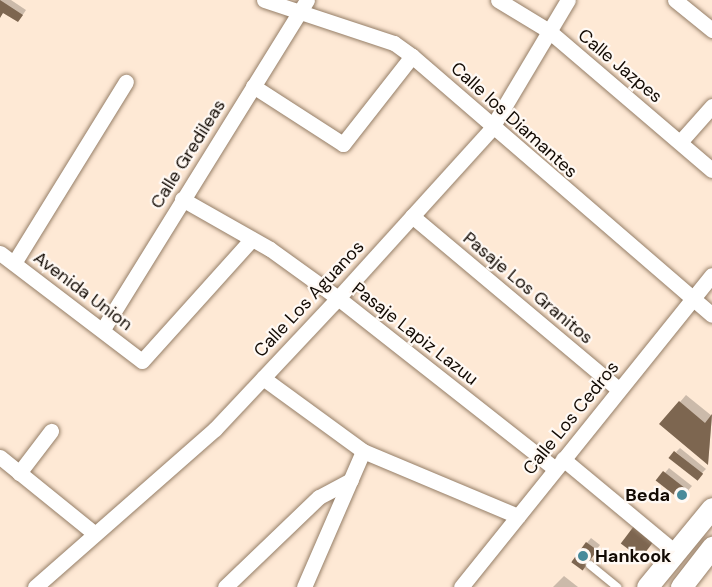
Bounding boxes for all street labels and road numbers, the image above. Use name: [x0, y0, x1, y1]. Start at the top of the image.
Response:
street label: Calle Jazpes: [573, 25, 667, 107]
street label: Calle los Diamantes: [446, 57, 582, 183]
street label: Calle Gredileas: [146, 95, 230, 213]
street label: Pasaje Los Granitos: [459, 227, 597, 349]
street label: Calle Los Aguanos: [249, 236, 369, 362]
street label: Avenida Union: [29, 247, 137, 335]
street label: Pasaje Lapiz Lazuu: [348, 278, 482, 390]
street label: Calle Los Cedros: [519, 357, 623, 479]

